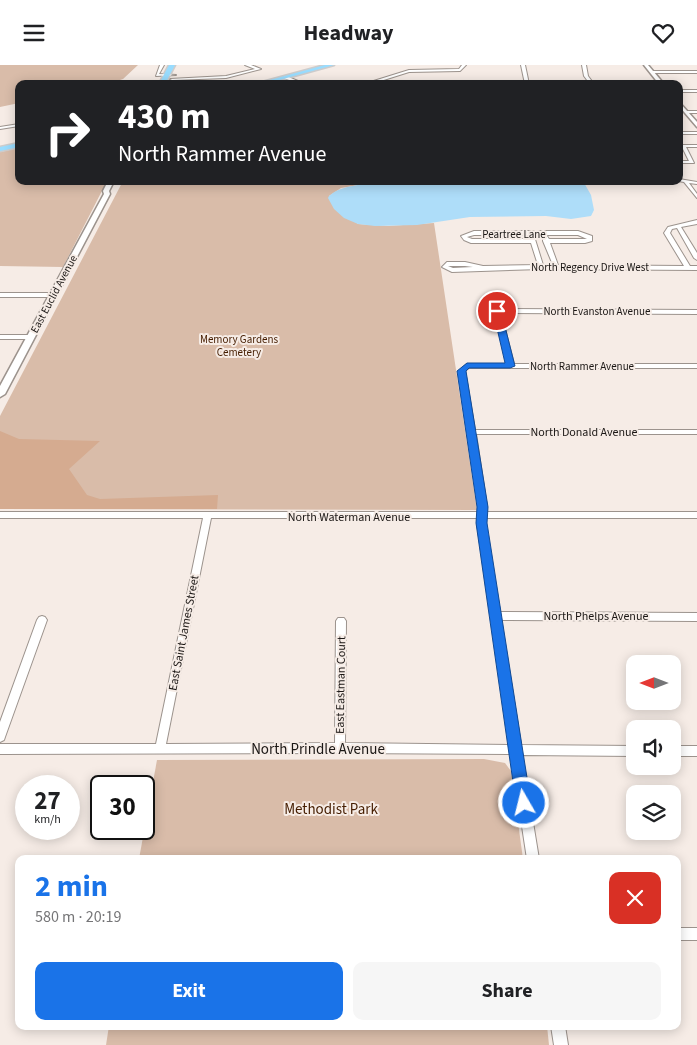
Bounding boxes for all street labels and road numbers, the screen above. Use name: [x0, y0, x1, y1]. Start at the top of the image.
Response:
street label: Peartree Lane: [482, 227, 546, 242]
street label: East Euclid Avenue: [27, 252, 81, 336]
street label: North Regency Drive West: [531, 260, 649, 275]
street label: North Evanston Avenue: [544, 304, 651, 319]
street label: North Rammer Avenue: [530, 359, 635, 374]
street label: North Donald Avenue: [530, 424, 638, 441]
street label: North Waterman Avenue: [288, 509, 410, 526]
street label: East Saint James Street: [164, 574, 204, 692]
street label: North Phelps Avenue: [544, 608, 648, 625]
street label: East Eastman Court: [332, 636, 350, 734]
street label: North Prindle Avenue: [251, 739, 385, 760]

